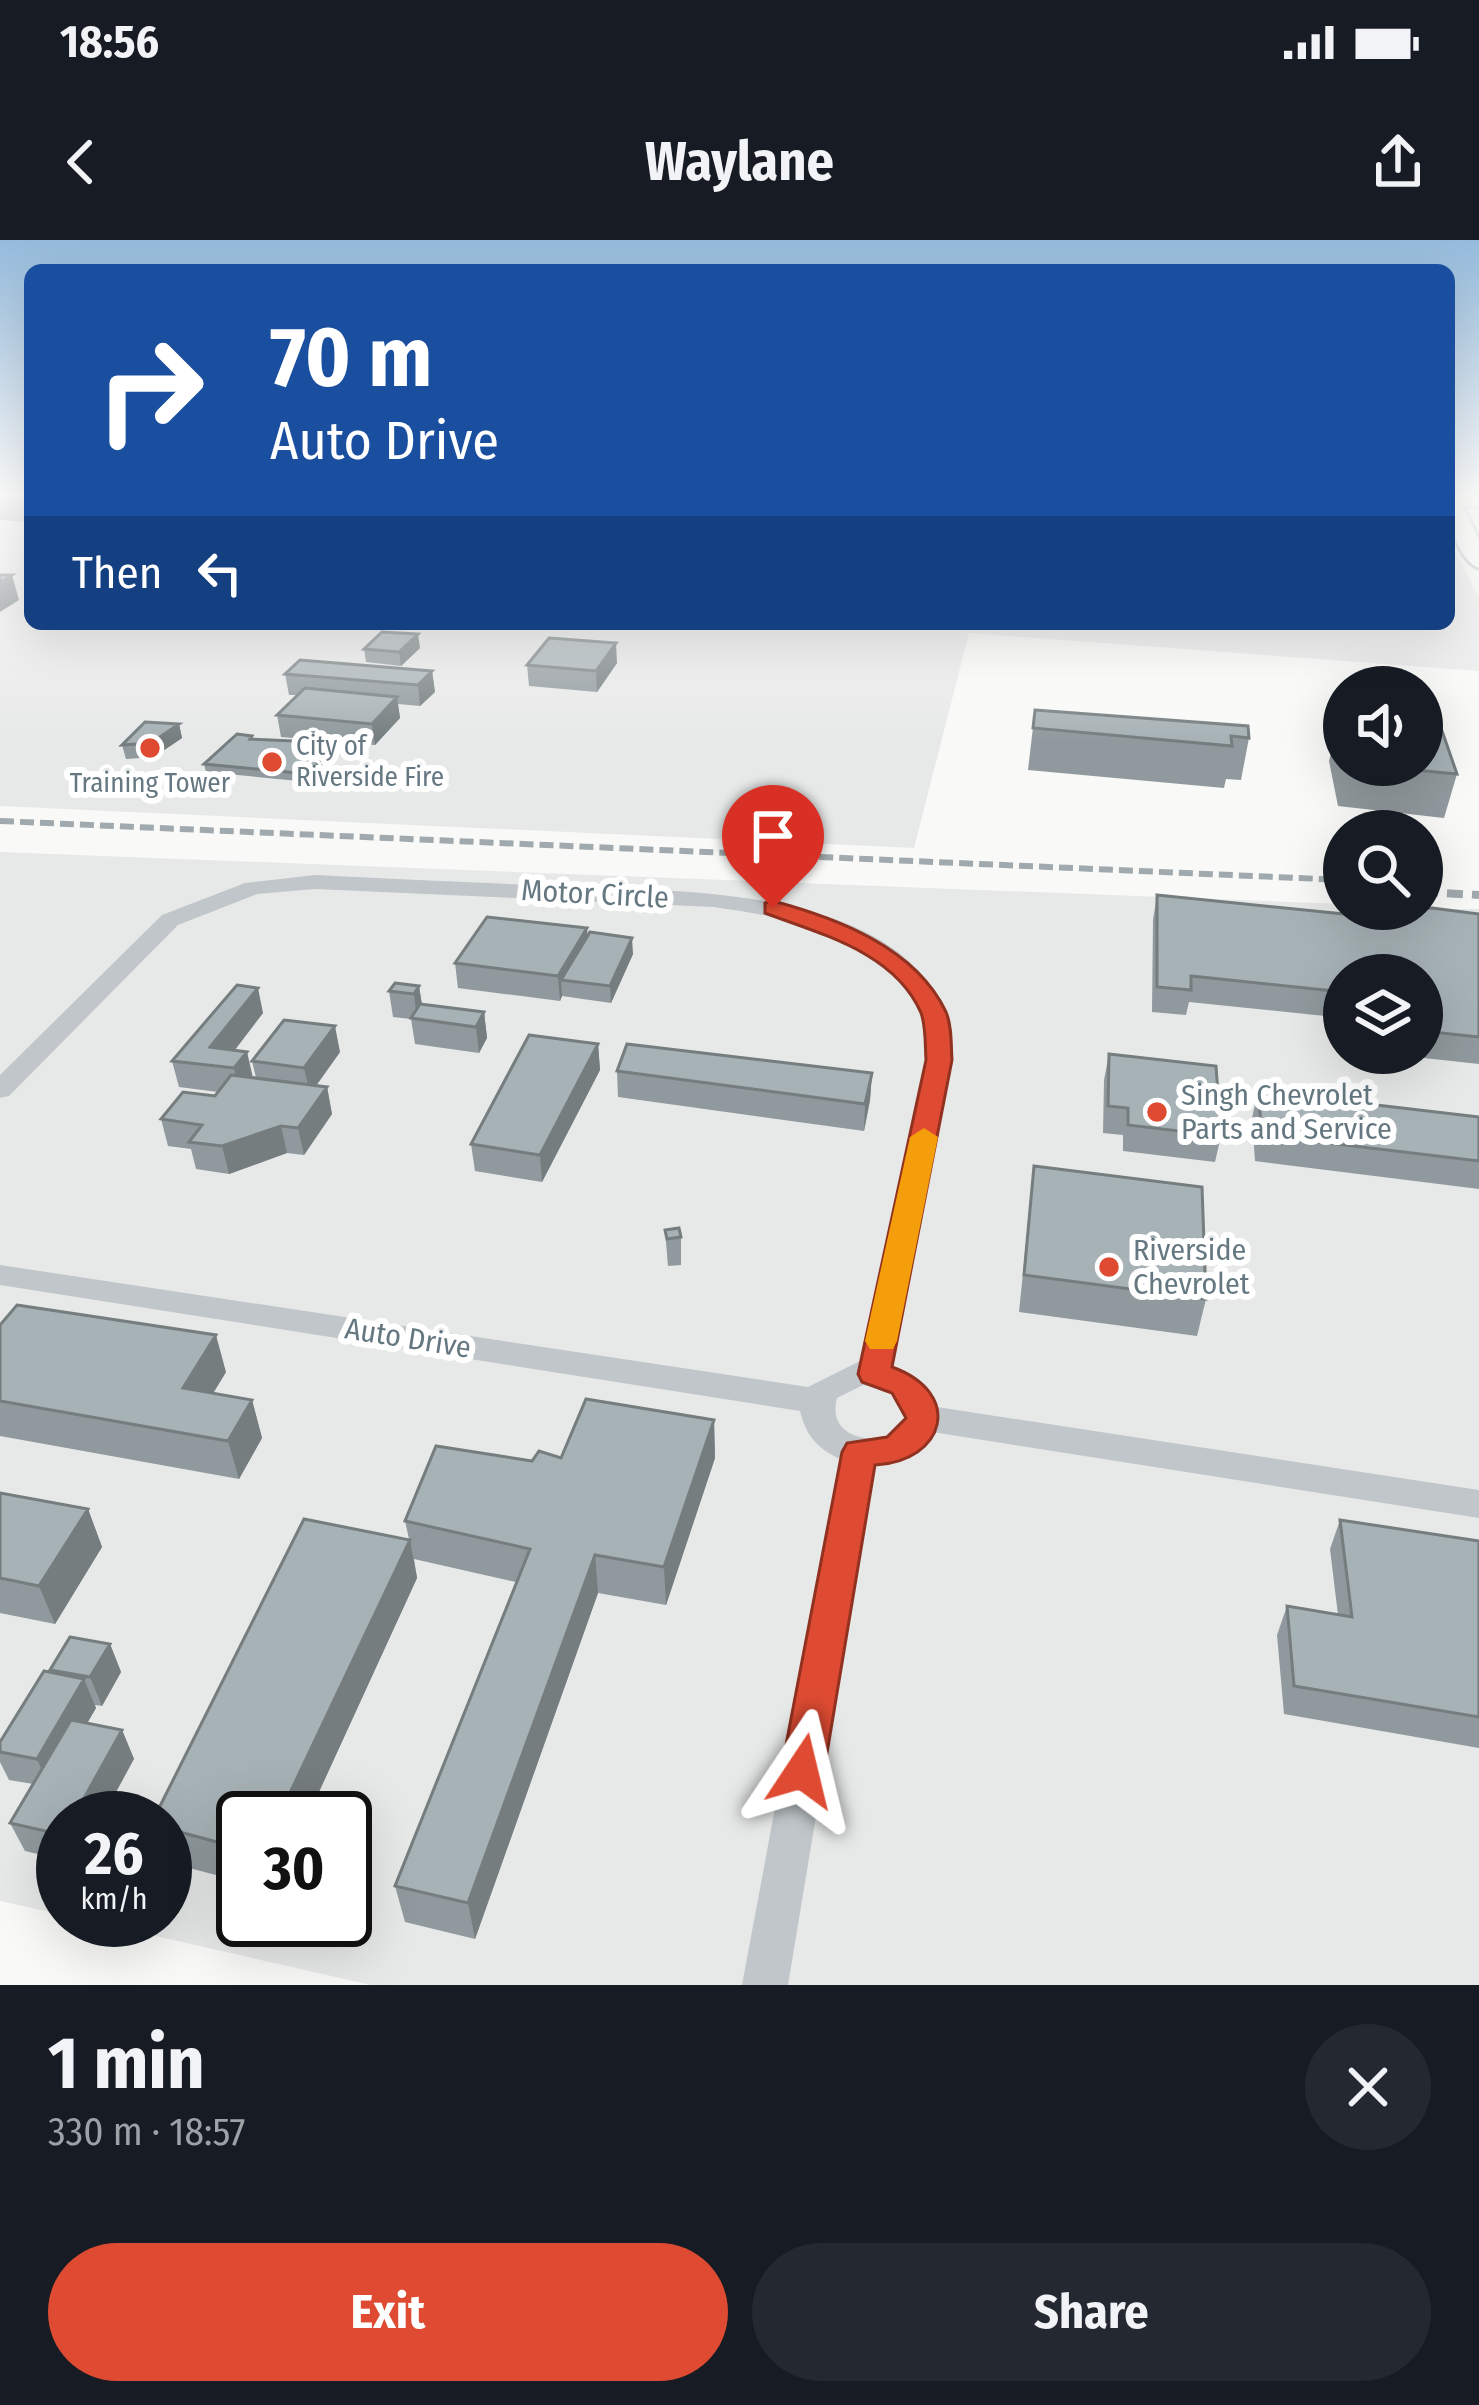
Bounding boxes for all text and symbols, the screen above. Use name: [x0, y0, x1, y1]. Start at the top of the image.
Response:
text: 18:56: [60, 15, 159, 69]
icon: back: [48, 129, 114, 195]
icon: share: [1365, 129, 1431, 195]
text: Waylane: [645, 130, 834, 194]
text: 70 m: [270, 307, 432, 408]
icon: right: [72, 312, 228, 468]
text: Auto Drive: [270, 409, 499, 473]
icon: left: [187, 540, 253, 606]
text: Then: [72, 546, 163, 600]
map controls: [1323, 666, 1443, 1074]
button: sound: [1323, 666, 1443, 786]
place label: City of Riverside Fire: [296, 730, 444, 793]
marker: Training Tower: [137, 735, 163, 761]
marker: City of Riverside Fire: [259, 749, 285, 775]
place label: Training Tower: [70, 767, 231, 799]
pin: [722, 785, 824, 908]
icon: arrive: [740, 803, 806, 869]
button: search: [1323, 810, 1443, 930]
street label: Motor Circle: [520, 872, 670, 916]
button: layers: [1323, 954, 1443, 1074]
place label: Singh Chevrolet Parts and Service: [1181, 1077, 1392, 1147]
marker: Singh Chevrolet Parts and Service: [1144, 1099, 1170, 1125]
place label: Riverside Chevrolet: [1133, 1232, 1250, 1302]
marker: Riverside Chevrolet: [1096, 1254, 1122, 1280]
street label: Auto Drive: [342, 1310, 474, 1366]
position arrow: [739, 1708, 865, 1834]
speed limit sign: 30: [216, 1791, 372, 1947]
text: 26: [84, 1818, 144, 1890]
text: km/h: [81, 1881, 147, 1917]
text: 1 min: [48, 2021, 205, 2107]
button: close: [1305, 2024, 1431, 2150]
text: 330 m · 18:57: [48, 2109, 245, 2155]
button: Exit: [48, 2243, 728, 2381]
button: Share: [752, 2243, 1431, 2381]

